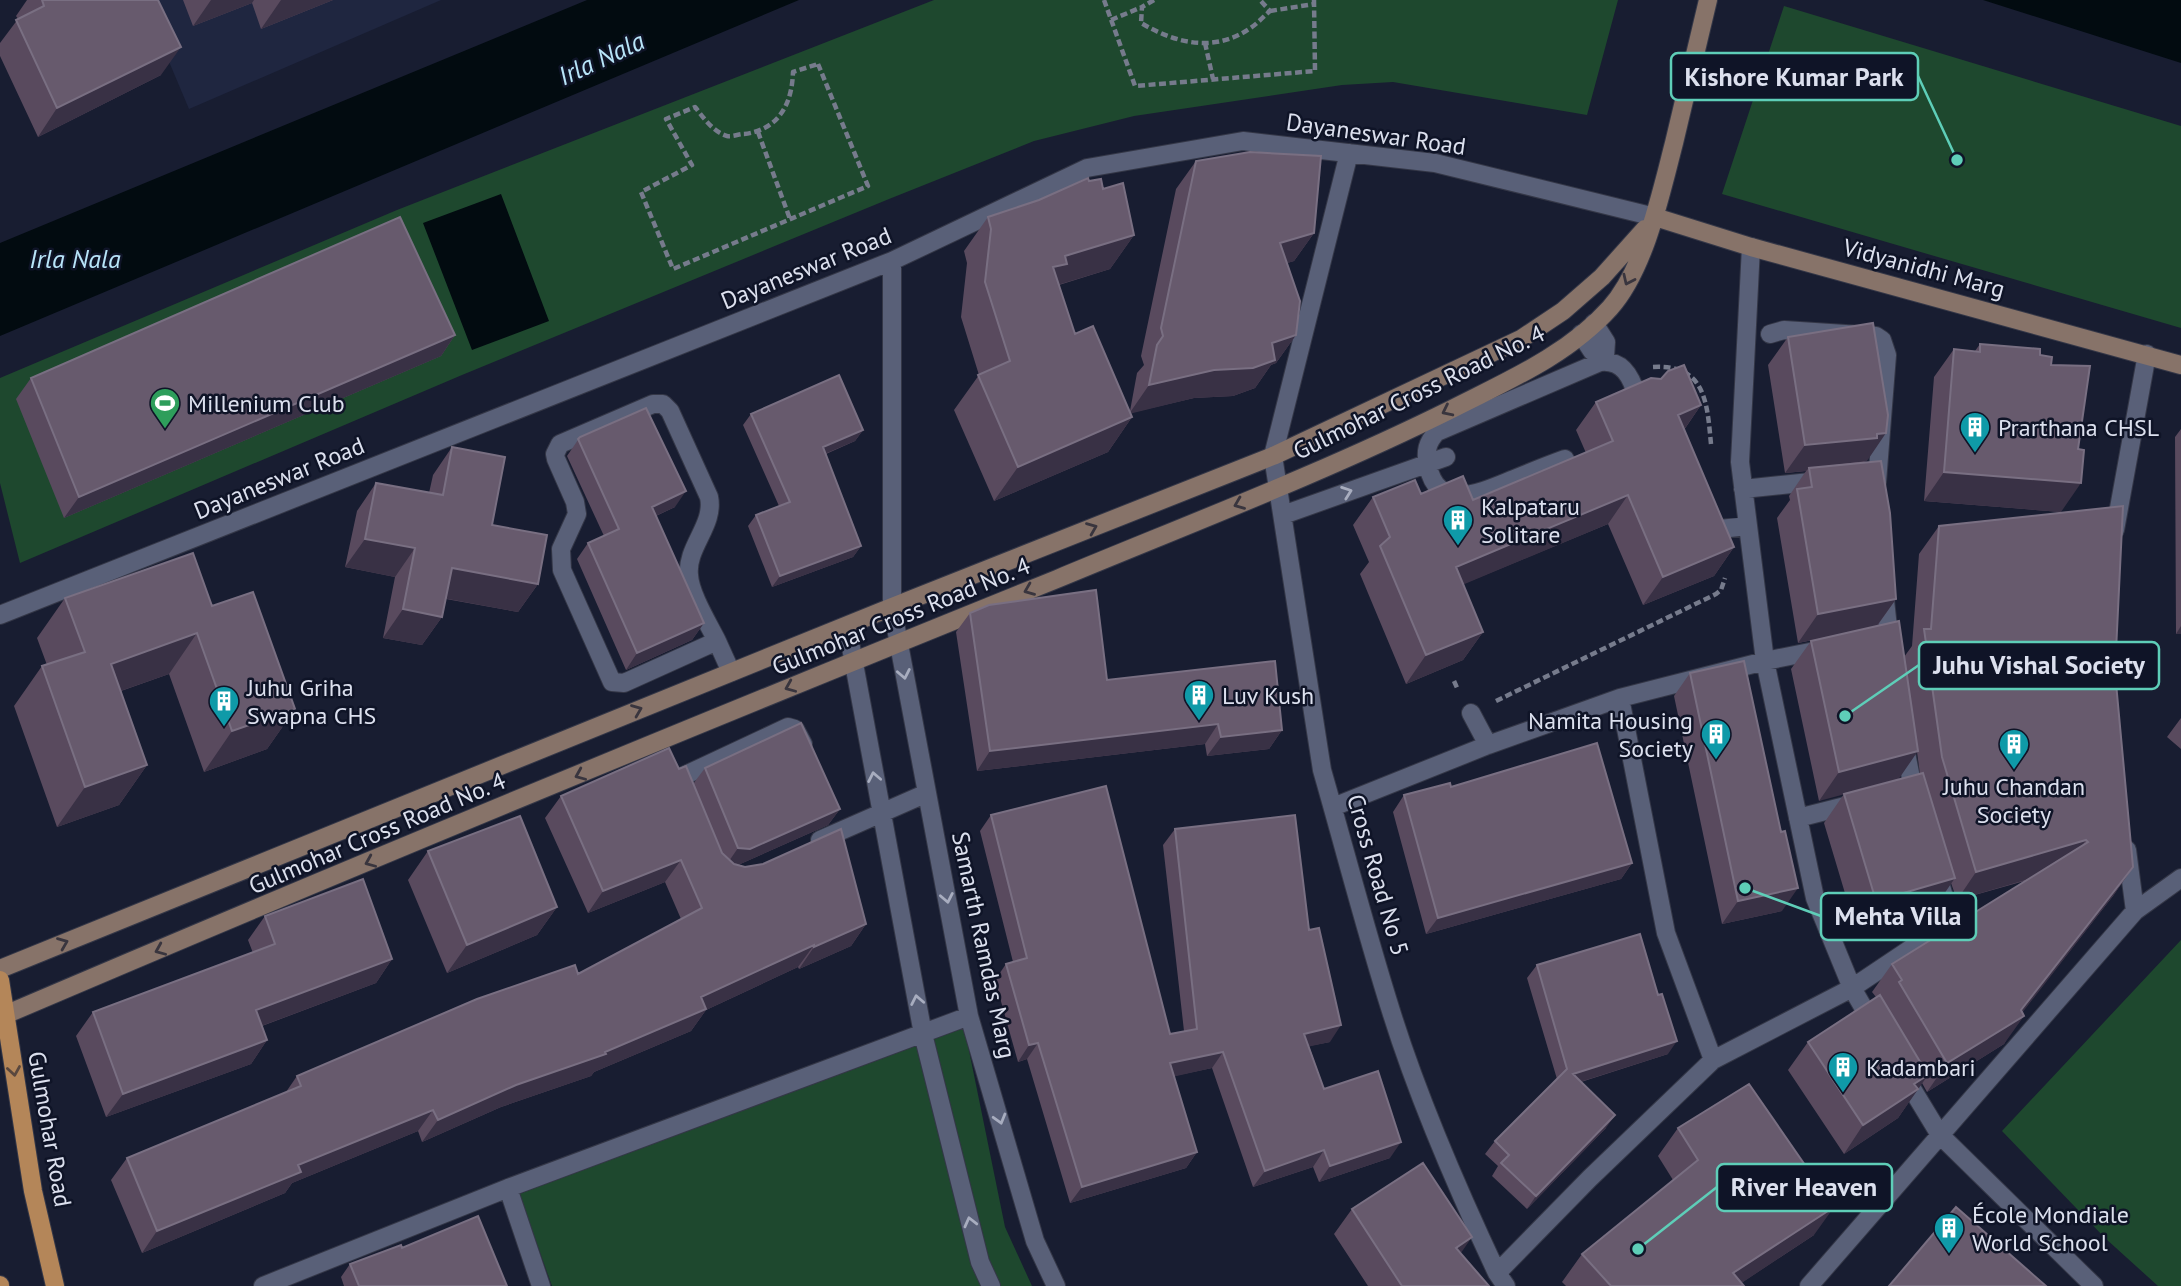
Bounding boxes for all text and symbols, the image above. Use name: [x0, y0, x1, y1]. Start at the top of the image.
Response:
water label: Irla Nala: [553, 24, 650, 92]
callout: Kishore Kumar Park: [1671, 53, 1918, 100]
text: Kishore Kumar Park: [1684, 60, 1904, 93]
street label: Dayaneswar Road: [1284, 106, 1468, 162]
street label: Dayaneswar Road: [716, 220, 896, 316]
street label: Vidyanidhi Marg: [1839, 231, 2008, 305]
water label: Irla Nala: [29, 242, 121, 275]
one-way arrow: [1622, 273, 1636, 285]
street label: Gulmohar Cross Road No. 4: [1288, 318, 1550, 466]
sports icon: Millenium Club: [148, 386, 182, 430]
place label: Millenium Club: [188, 388, 345, 419]
one-way arrow: [1442, 403, 1454, 417]
building icon: Prarthana CHSL: [1958, 410, 1992, 454]
place label: Prarthana CHSL: [1998, 412, 2159, 443]
street label: Dayaneswar Road: [189, 430, 369, 526]
one-way arrow: [1341, 486, 1353, 500]
place label: Kalpataru Solitare: [1481, 491, 1580, 550]
one-way arrow: [1234, 496, 1246, 510]
building icon: Kalpataru Solitare: [1441, 503, 1475, 547]
one-way arrow: [1085, 523, 1097, 537]
street label: Gulmohar Cross Road No. 4: [767, 550, 1035, 682]
one-way arrow: [1023, 581, 1035, 595]
callout: Juhu Vishal Society: [1919, 642, 2159, 689]
text: Juhu Vishal Society: [1932, 648, 2145, 681]
one-way arrow: [896, 668, 911, 680]
place label: Juhu Griha Swapna CHS: [246, 672, 376, 731]
building icon: Luv Kush: [1182, 678, 1216, 722]
one-way arrow: [785, 679, 797, 693]
place label: Luv Kush: [1222, 680, 1314, 711]
building icon: Juhu Griha Swapna CHS: [207, 684, 241, 728]
one-way arrow: [631, 705, 643, 719]
place label: Namita Housing Society: [1528, 705, 1693, 764]
building icon: Namita Housing Society: [1699, 717, 1733, 761]
building icon: Juhu Chandan Society: [1997, 727, 2031, 771]
street label: Gulmohar Cross Road No. 4: [244, 765, 510, 901]
one-way arrow: [575, 766, 587, 780]
one-way arrow: [868, 771, 883, 783]
place label: Juhu Chandan Society: [1942, 771, 2085, 830]
street label: Cross Road No 5: [1340, 791, 1416, 959]
street label: Samarth Ramdas Marg: [945, 829, 1023, 1061]
one-way arrow: [365, 854, 377, 868]
one-way arrow: [939, 892, 954, 904]
callout: Mehta Villa: [1821, 893, 1976, 940]
text: Mehta Villa: [1835, 899, 1961, 932]
one-way arrow: [57, 938, 69, 952]
one-way arrow: [155, 941, 167, 955]
one-way arrow: [910, 994, 925, 1006]
street label: Gulmohar Road: [21, 1049, 79, 1209]
building icon: Kadambari: [1826, 1050, 1860, 1094]
place label: Kadambari: [1866, 1052, 1976, 1083]
one-way arrow: [7, 1065, 22, 1077]
one-way arrow: [991, 1112, 1006, 1124]
callout: River Heaven: [1717, 1164, 1892, 1211]
text: River Heaven: [1731, 1170, 1877, 1203]
place label: École Mondiale World School: [1972, 1199, 2129, 1258]
building icon: École Mondiale World School: [1932, 1211, 1966, 1255]
one-way arrow: [964, 1216, 978, 1228]

